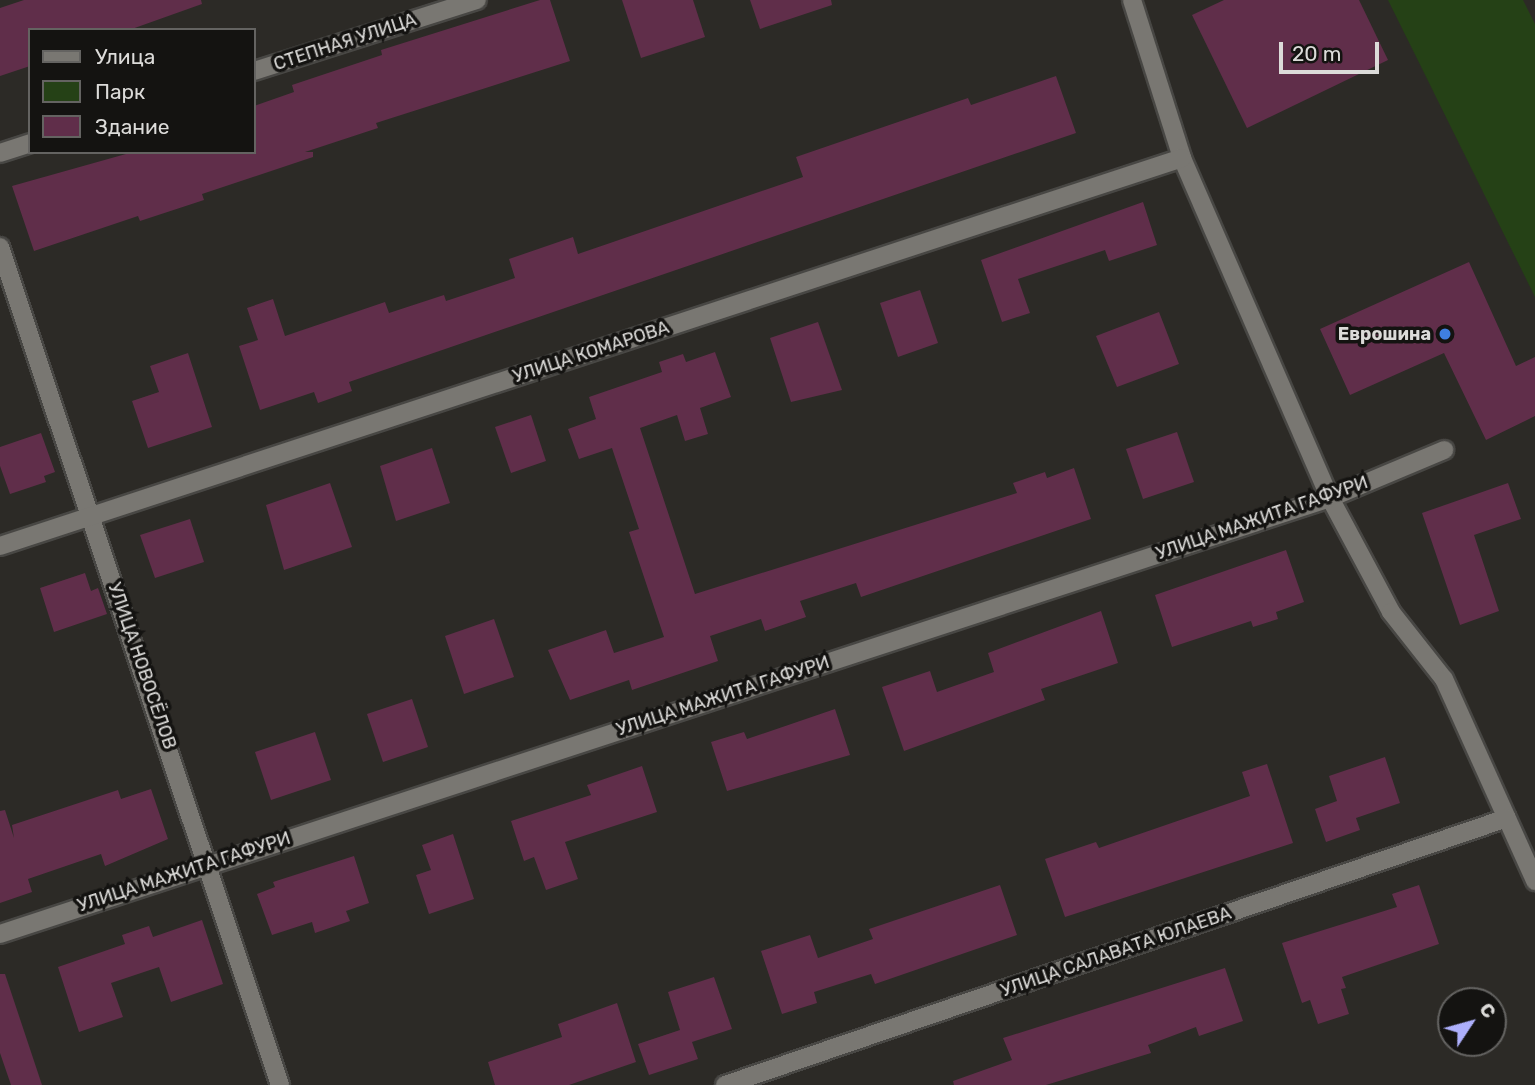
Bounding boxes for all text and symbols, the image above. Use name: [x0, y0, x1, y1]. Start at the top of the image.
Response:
street label: СТЕПНАЯ УЛИЦА: [271, 9, 419, 75]
legend: [28, 28, 256, 154]
scale bar: [1283, 28, 1383, 72]
text: 20 m: [1292, 41, 1341, 66]
text: Улица: [95, 44, 155, 69]
text: Парк: [95, 79, 145, 104]
text: Здание: [95, 114, 170, 139]
street label: УЛИЦА КОМАРОВА: [510, 317, 672, 387]
place label: Еврошина: [1338, 323, 1431, 345]
marker: Еврошина: [1437, 326, 1453, 342]
street label: УЛИЦА МАЖИТА ГАФУРИ: [1153, 472, 1371, 564]
street label: УЛИЦА НОВОСЁЛОВ: [103, 580, 181, 752]
street label: УЛИЦА МАЖИТА ГАФУРИ: [614, 651, 832, 741]
street label: УЛИЦА МАЖИТА ГАФУРИ: [75, 827, 293, 917]
street label: УЛИЦА САЛАВАТА ЮЛАЕВА: [998, 902, 1234, 1002]
north arrow: [1437, 987, 1507, 1057]
text: С: [1475, 998, 1501, 1023]

